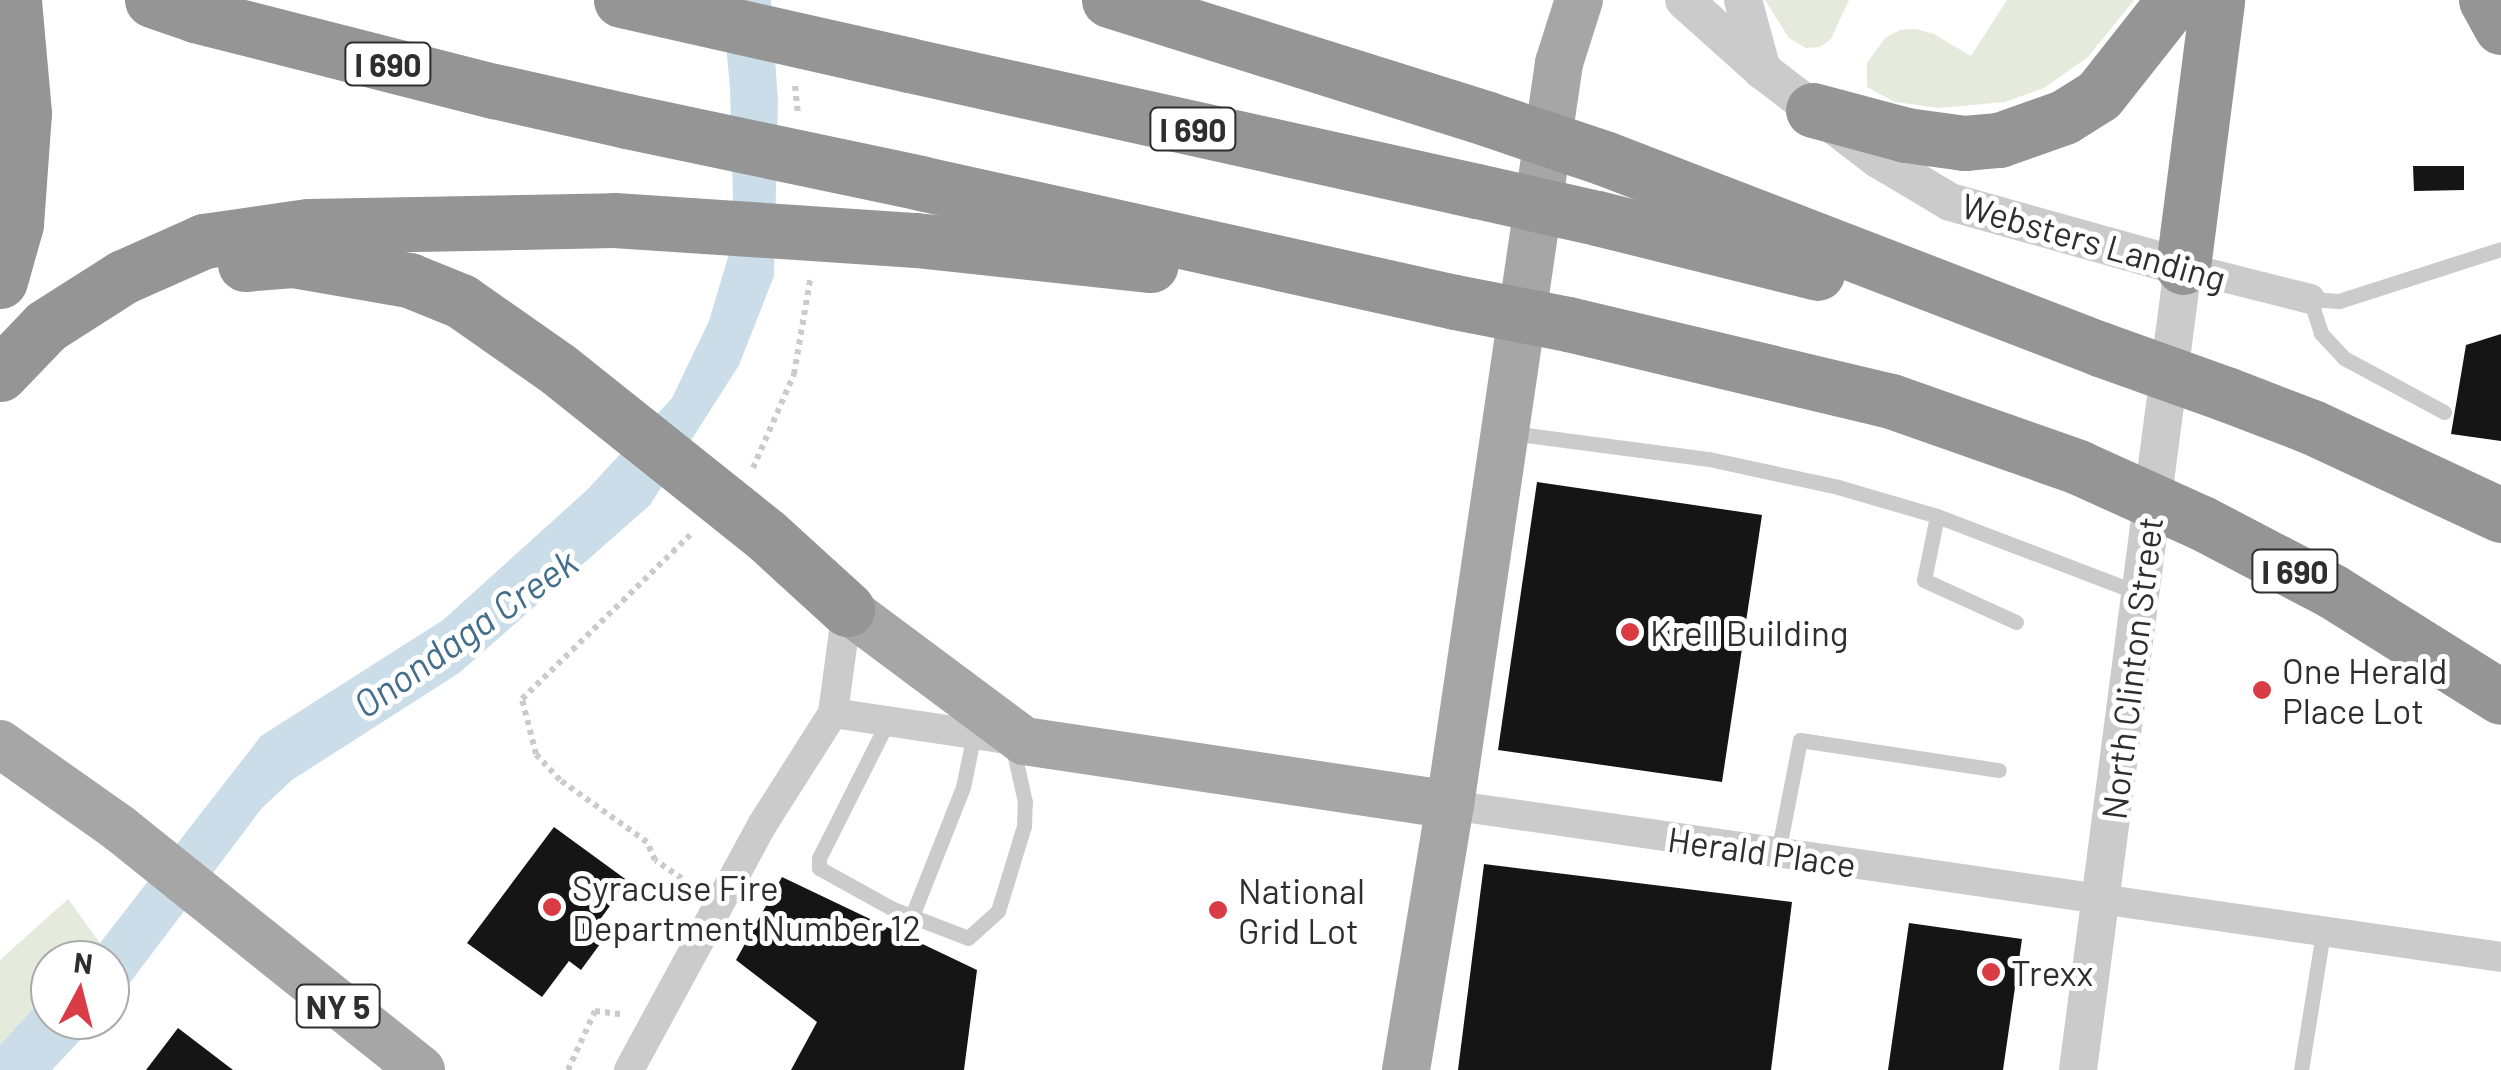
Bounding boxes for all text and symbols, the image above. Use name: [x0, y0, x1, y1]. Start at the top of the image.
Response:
road number: I 690: [343, 37, 433, 91]
road number: I 690: [1148, 102, 1238, 156]
street label: Websters Landing: [1957, 183, 2231, 299]
street label: North Clinton Street: [2092, 514, 2170, 822]
water label: Onondaga Creek: [344, 539, 586, 727]
road number: I 690: [2250, 544, 2340, 598]
place label: Krell Building: [1650, 611, 1849, 653]
marker: Krell Building: [1619, 621, 1641, 643]
place label: One Herald Place Lot: [2282, 649, 2447, 731]
marker: One Herald Place Lot: [2251, 679, 2273, 701]
street label: Herald Place: [1665, 817, 1859, 885]
place label: Syracuse Fire Department Number 12: [572, 866, 921, 948]
place label: National Grid Lot: [1238, 869, 1365, 951]
marker: Syracuse Fire Department Number 12: [541, 896, 563, 918]
marker: National Grid Lot: [1207, 899, 1229, 921]
north arrow: [30, 940, 130, 1040]
text: N: [72, 944, 95, 980]
place label: Trexx: [2011, 951, 2093, 993]
marker: Trexx: [1980, 961, 2002, 983]
road number: NY 5: [296, 979, 380, 1033]

